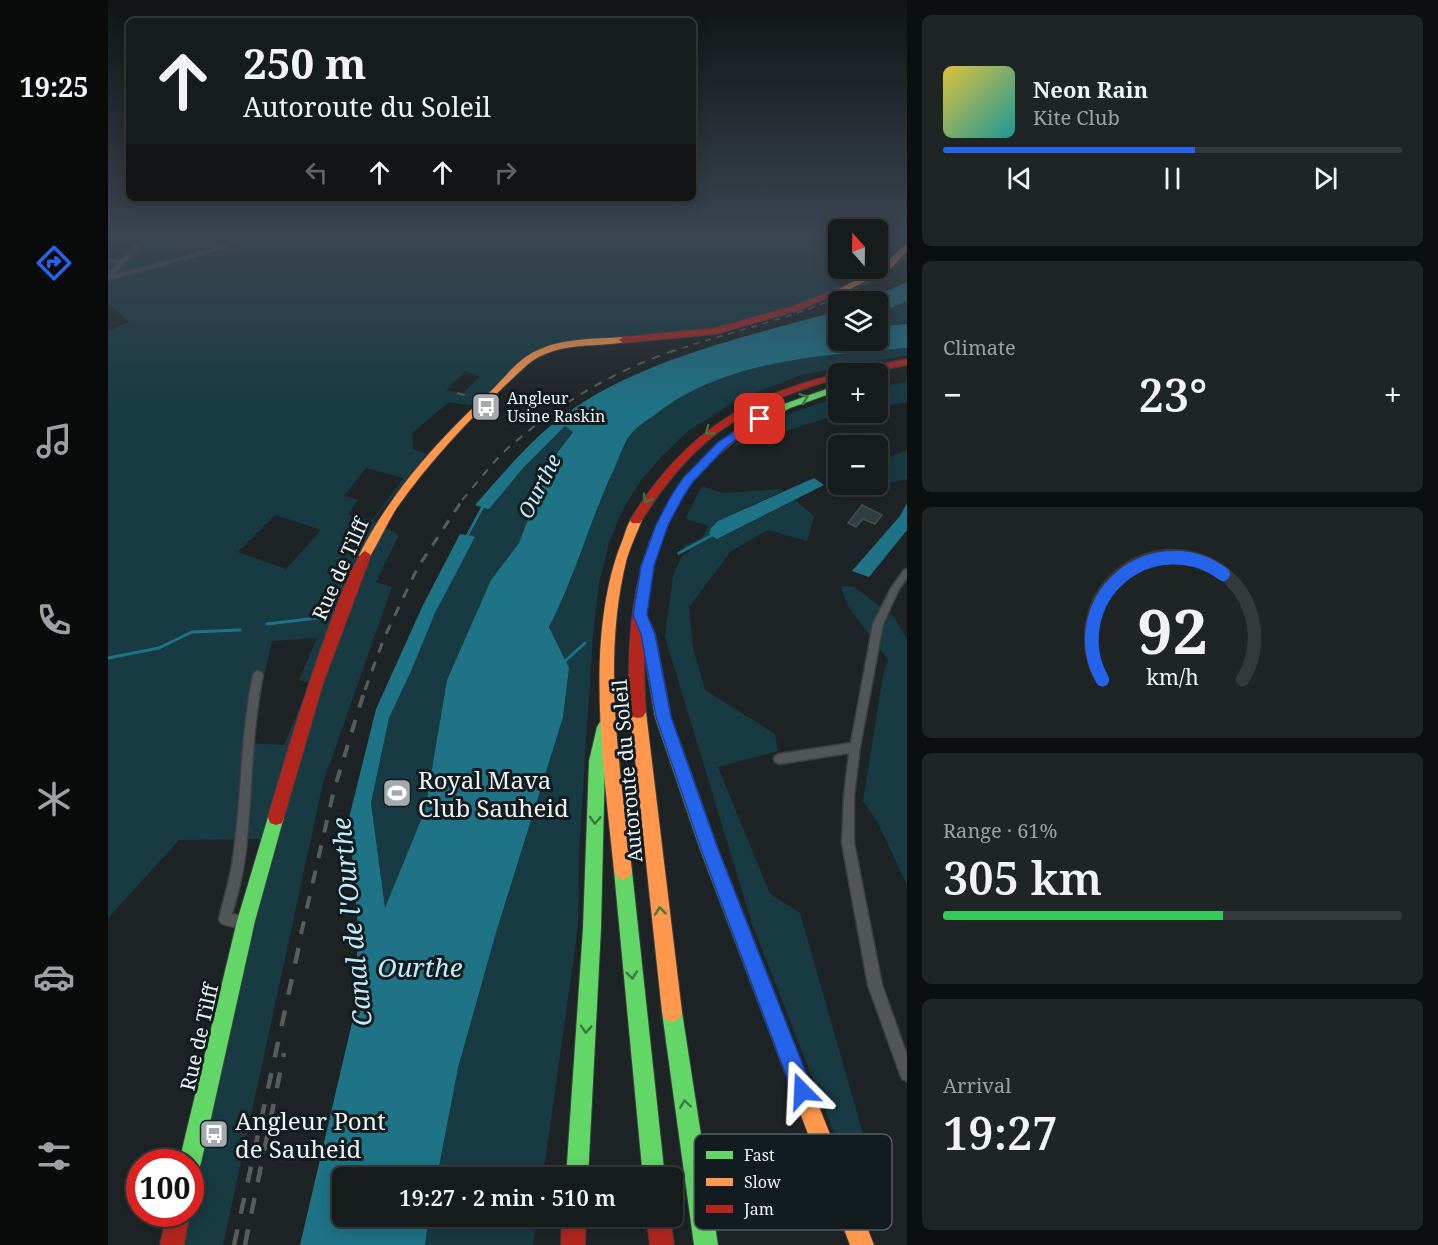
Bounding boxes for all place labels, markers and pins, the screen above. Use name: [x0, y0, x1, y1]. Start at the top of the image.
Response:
place label: Angleur Usine Raskin: [507, 387, 605, 427]
bus stop icon: Angleur Usine Raskin: [470, 391, 502, 423]
pin: [734, 393, 785, 444]
place label: Royal Mava Club Sauheid: [418, 763, 569, 824]
sports icon: Royal Mava Club Sauheid: [381, 777, 413, 809]
place label: Angleur Pont de Sauheid: [235, 1104, 386, 1165]
bus stop icon: Angleur Pont de Sauheid: [198, 1118, 230, 1150]

